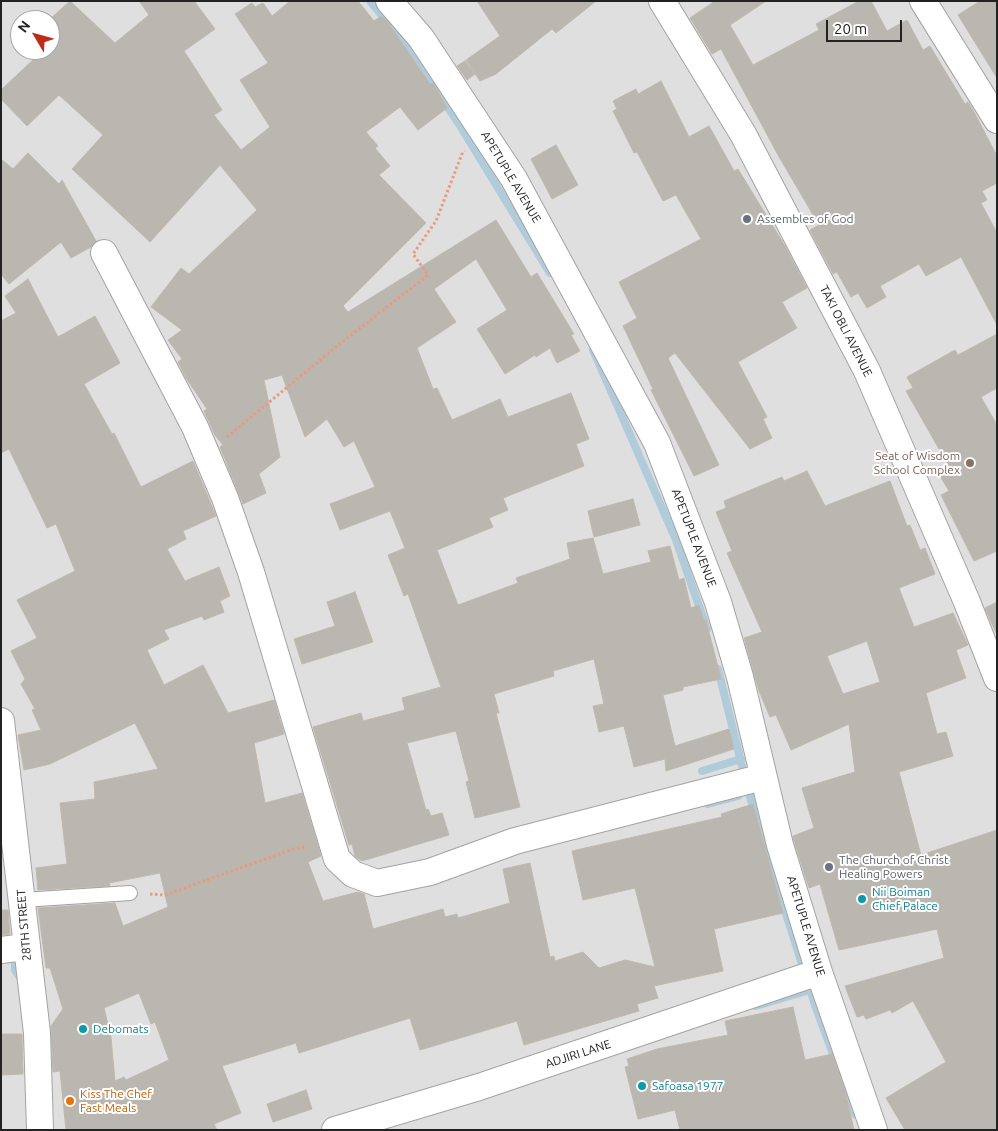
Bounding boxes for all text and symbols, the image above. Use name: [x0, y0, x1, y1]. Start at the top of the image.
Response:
north arrow: [10, 10, 60, 60]
scale bar: [828, 10, 904, 42]
text: N: [14, 18, 33, 36]
text: 20 m: [834, 20, 867, 37]
street label: APETUPLE AVENUE: [478, 129, 544, 225]
place label: Assembles of God: [757, 212, 853, 226]
marker: Assembles of God: [741, 213, 753, 225]
street label: TAKI OBLI AVENUE: [817, 283, 875, 379]
place label: Seat of Wisdom School Complex: [874, 449, 960, 477]
marker: Seat of Wisdom School Complex: [964, 457, 976, 469]
street label: APETUPLE AVENUE: [669, 487, 719, 589]
place label: The Church of Christ Healing Powers: [839, 853, 949, 881]
marker: The Church of Christ Healing Powers: [823, 861, 835, 873]
street label: APETUPLE AVENUE: [784, 874, 828, 978]
place label: Nii Boiman Chief Palace: [872, 885, 938, 913]
street label: 28TH STREET: [14, 889, 34, 961]
marker: Nii Boiman Chief Palace: [856, 893, 868, 905]
place label: Debomats: [93, 1022, 149, 1036]
marker: Debomats: [77, 1023, 89, 1035]
street label: ADJIRI LANE: [543, 1037, 613, 1071]
place label: Safoasa 1977: [652, 1079, 723, 1093]
marker: Safoasa 1977: [636, 1080, 648, 1092]
place label: Kiss The Chef Fast Meals: [80, 1087, 152, 1115]
marker: Kiss The Chef Fast Meals: [64, 1095, 76, 1107]

